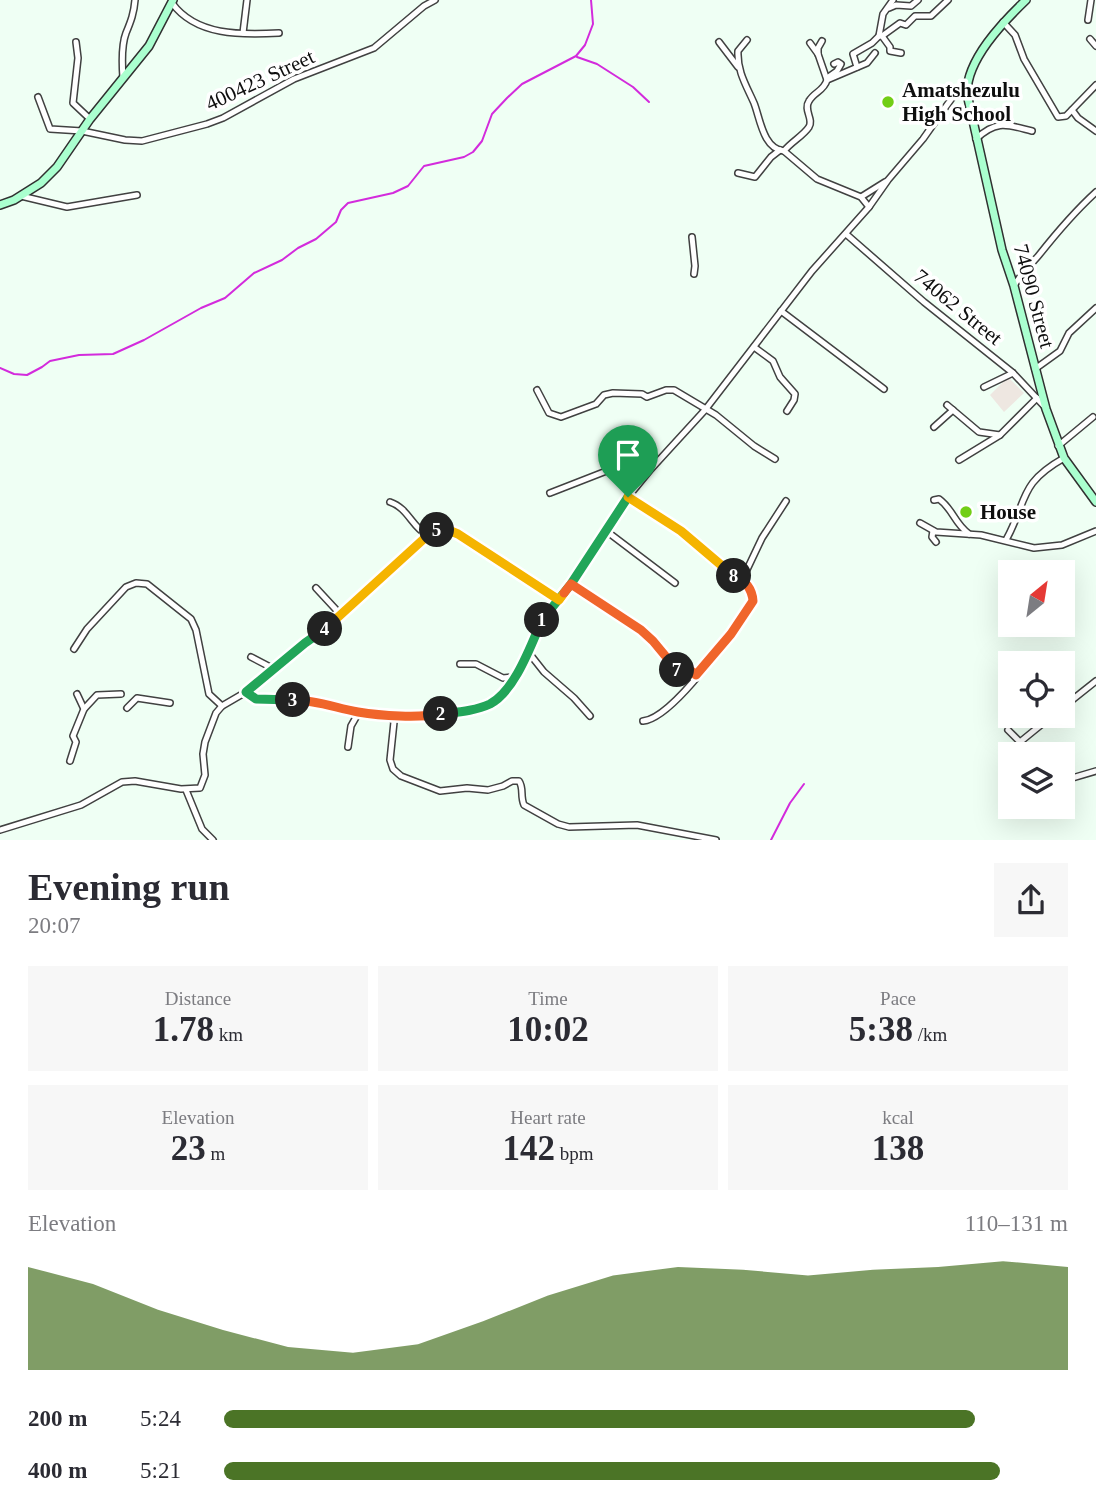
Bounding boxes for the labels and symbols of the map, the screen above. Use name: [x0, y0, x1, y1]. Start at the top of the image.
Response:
street label: 400423 Street: [202, 44, 318, 116]
place label: Amatshezulu High School: [902, 78, 1020, 126]
marker: Amatshezulu High School: [880, 94, 896, 110]
street label: 74090 Street: [1009, 241, 1059, 351]
street label: 74062 Street: [909, 264, 1007, 350]
pin: [598, 425, 658, 497]
place label: House: [980, 500, 1036, 524]
marker: House: [958, 504, 974, 520]
pin: 5: [420, 512, 454, 548]
pin: 8: [716, 558, 752, 594]
north arrow: [998, 560, 1074, 637]
pin: 1: [524, 602, 560, 638]
pin: 4: [308, 612, 342, 646]
pin: 7: [660, 652, 694, 688]
pin: 3: [276, 682, 310, 718]
pin: 2: [424, 696, 458, 732]

